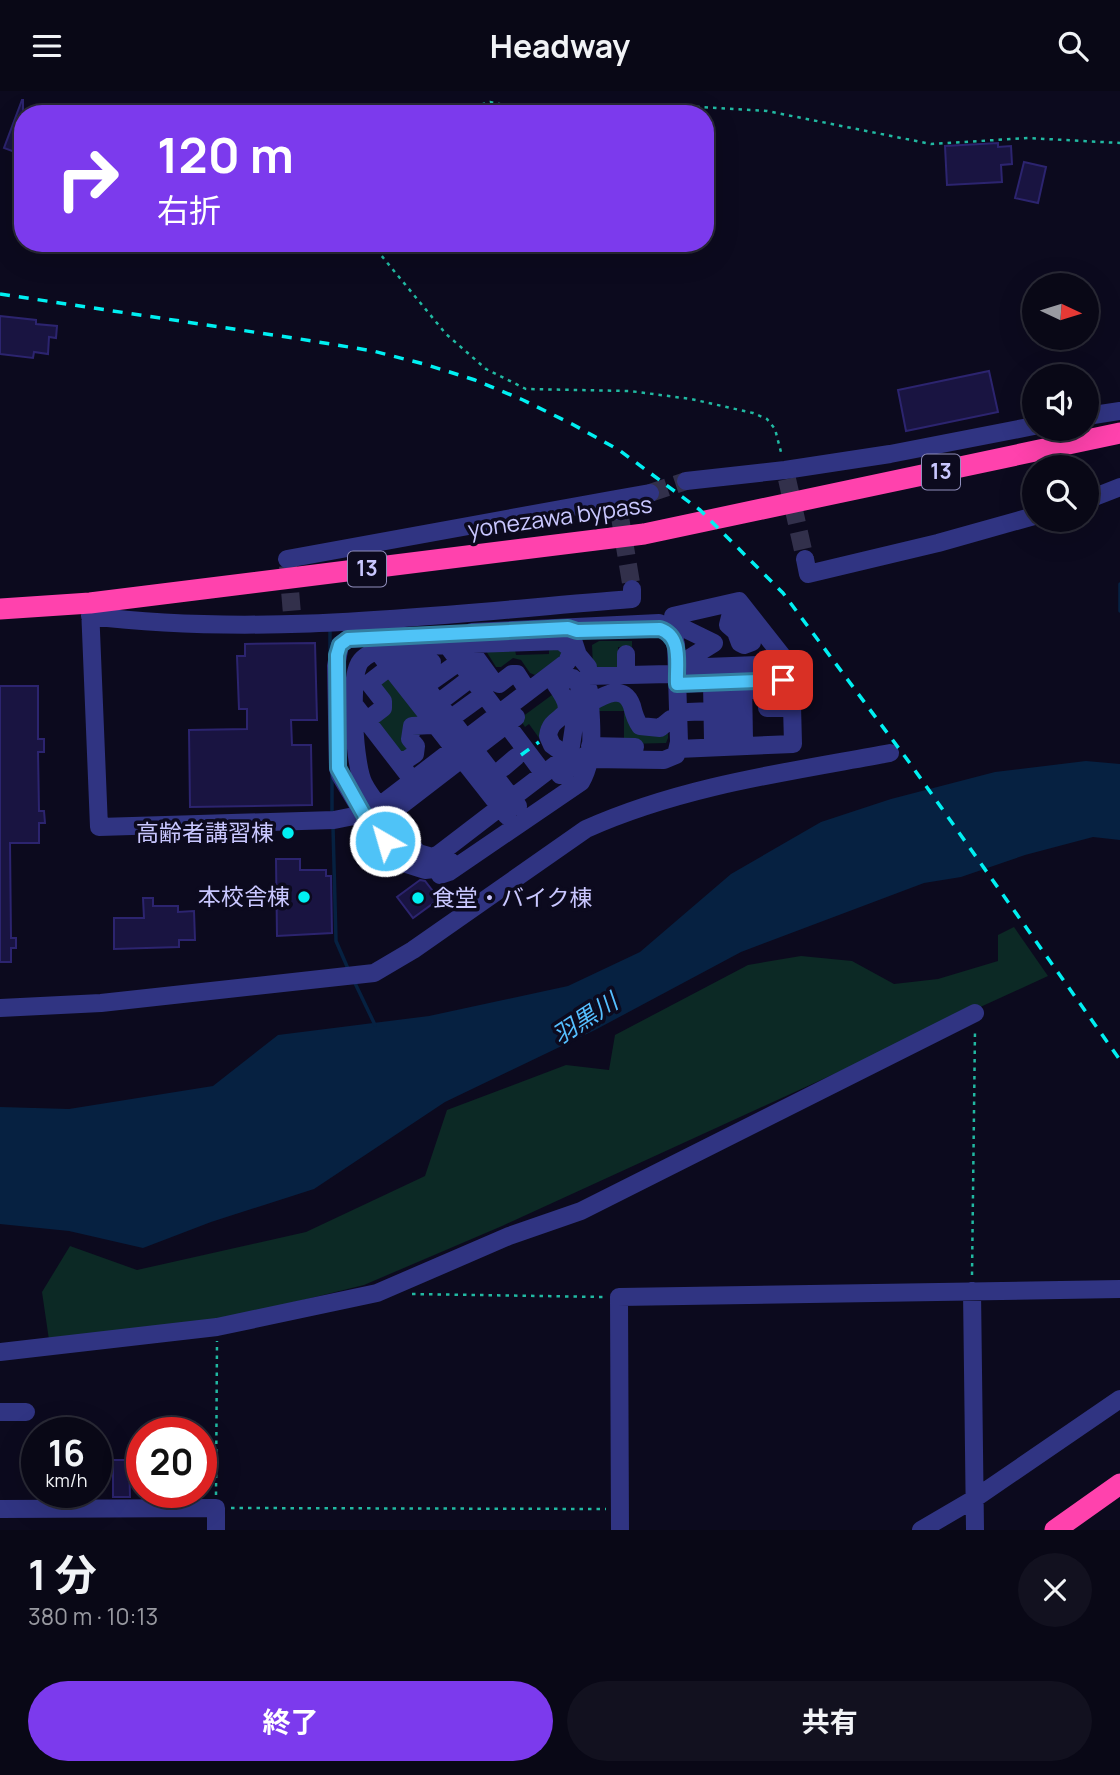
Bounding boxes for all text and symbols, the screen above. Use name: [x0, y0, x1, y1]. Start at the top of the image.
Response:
text: Headway: [490, 24, 630, 68]
icon: menu: [28, 27, 66, 65]
icon: search: [1054, 27, 1092, 65]
text: 120 m: [157, 121, 294, 188]
icon: right: [42, 133, 133, 224]
text: 右折: [157, 188, 221, 232]
north arrow: [1022, 273, 1099, 350]
map controls: [1022, 273, 1099, 532]
button: sound: [1022, 364, 1099, 441]
road number: 13: [922, 455, 960, 489]
button: search: [1022, 455, 1099, 532]
street label: yonezawa bypass: [465, 487, 654, 545]
road number: 13: [348, 552, 386, 587]
pin: [753, 650, 813, 710]
icon: arrive: [764, 661, 802, 699]
position arrow: [348, 804, 422, 878]
place label: 高齢者講習棟: [136, 816, 274, 848]
marker: 高齢者講習棟: [280, 825, 296, 841]
place label: 本校舎棟: [198, 880, 290, 912]
place label: 食堂・バイク棟: [432, 881, 593, 913]
marker: 本校舎棟: [296, 889, 312, 905]
marker: 食堂・バイク棟: [410, 890, 426, 906]
water label: 羽黒川: [545, 983, 626, 1051]
speed limit sign: 20: [126, 1417, 217, 1508]
text: 16: [48, 1429, 85, 1477]
text: km/h: [46, 1468, 87, 1492]
text: 1 分: [28, 1545, 97, 1603]
button: close: [1018, 1553, 1092, 1627]
text: 380 m · 10:13: [28, 1600, 158, 1632]
button: 終了: [28, 1681, 553, 1761]
button: 共有: [567, 1681, 1092, 1761]

